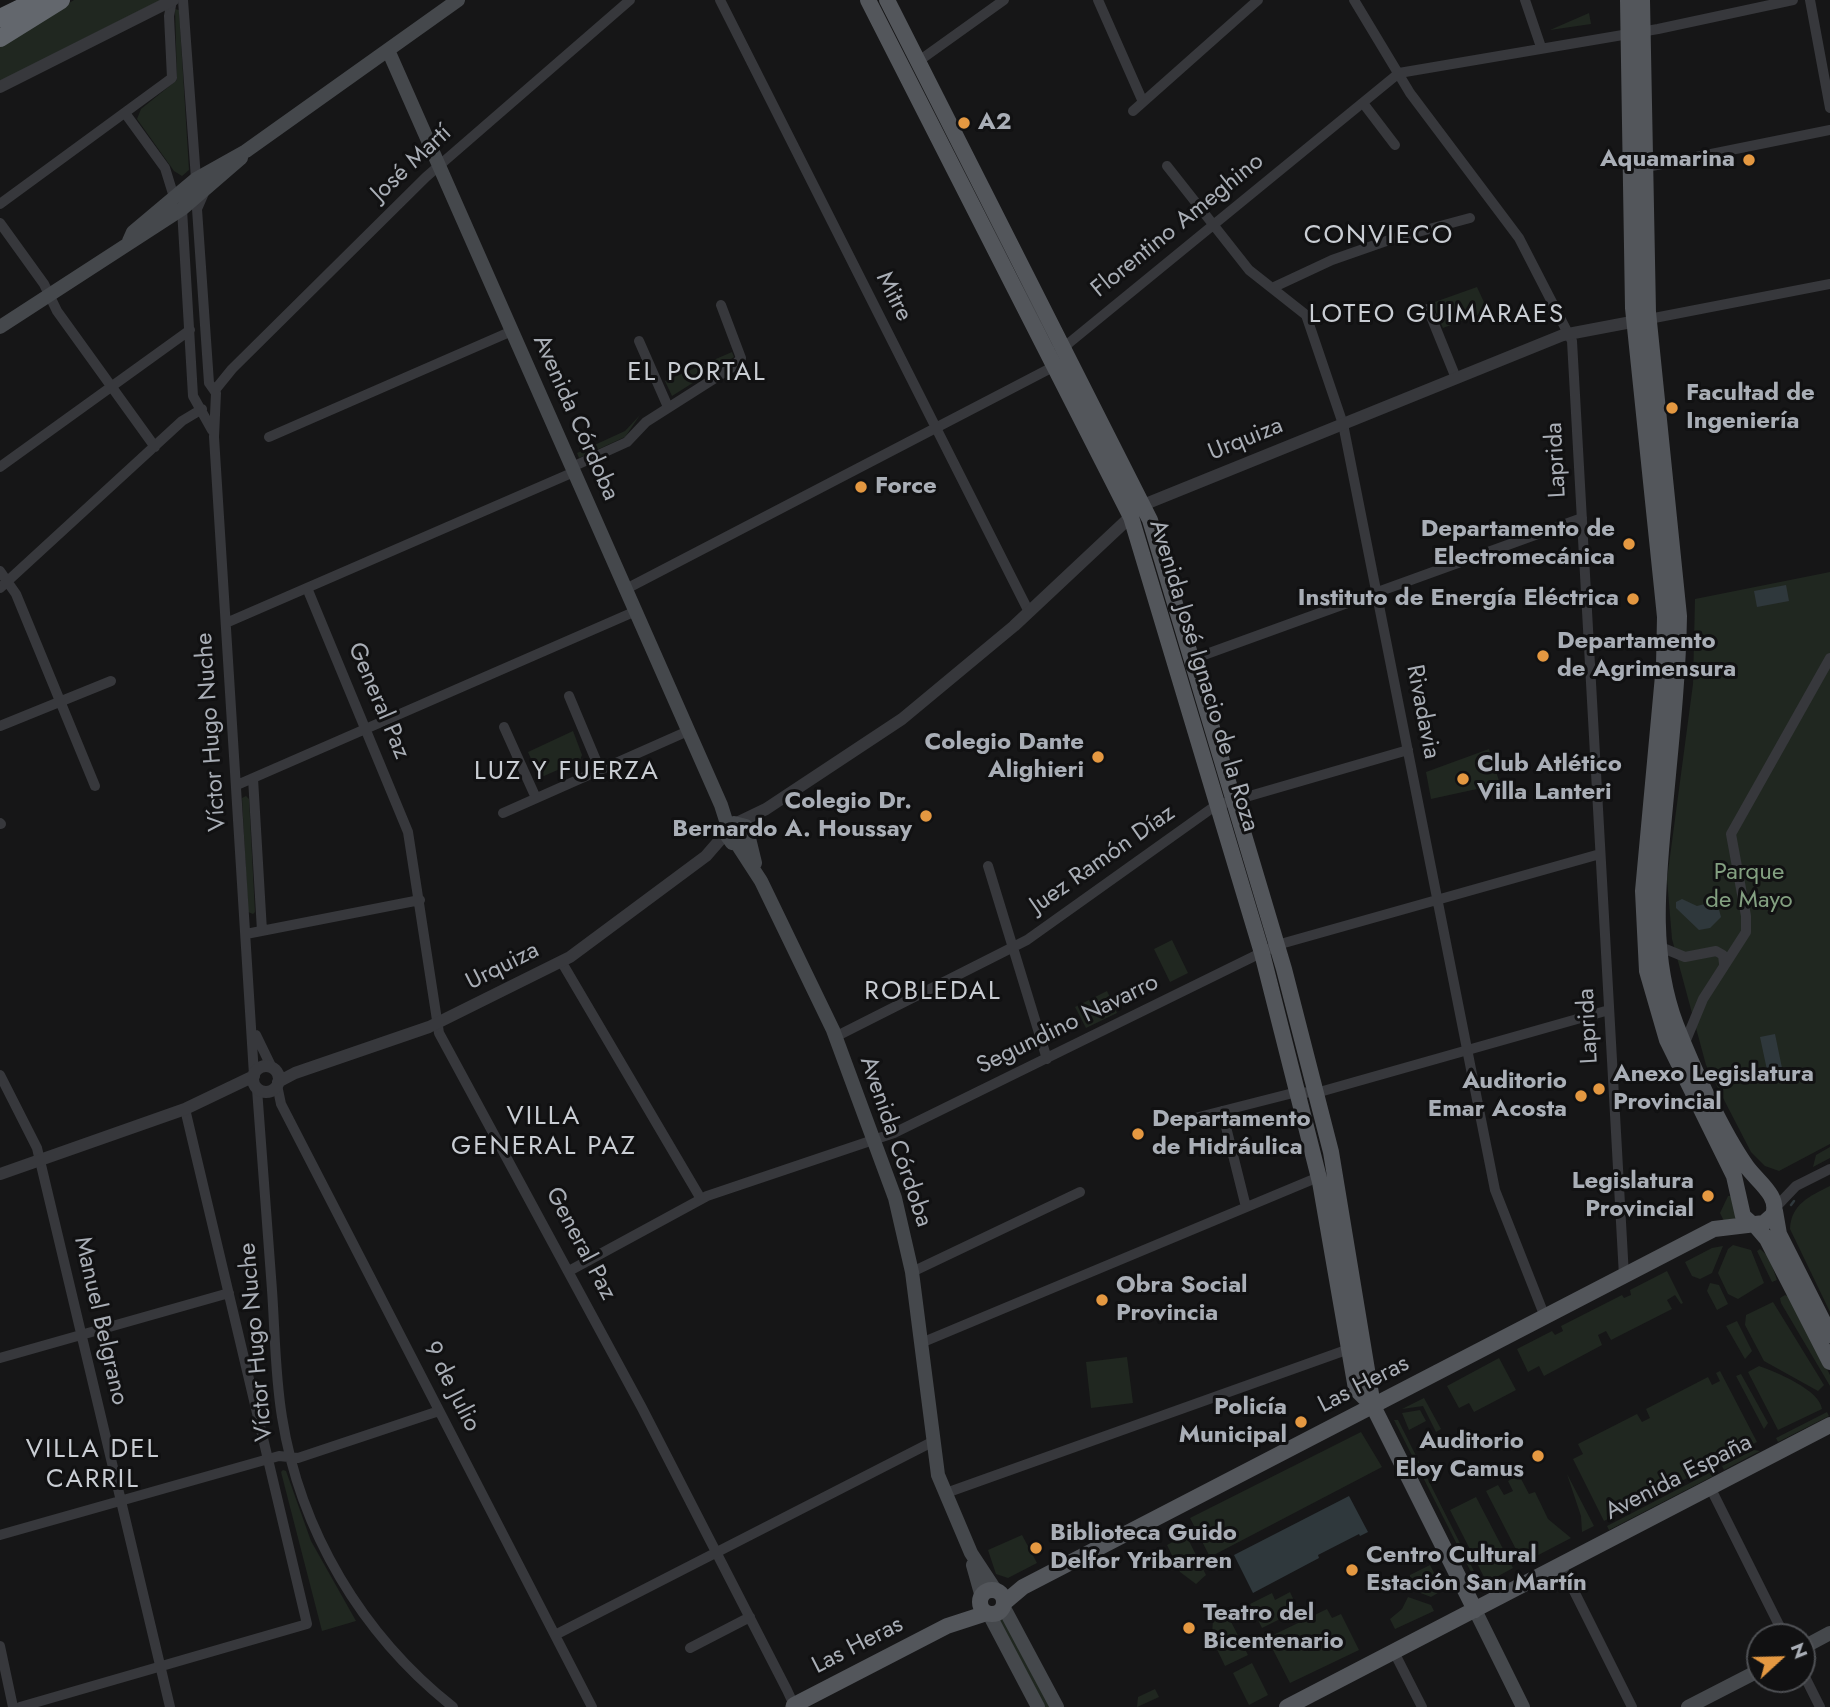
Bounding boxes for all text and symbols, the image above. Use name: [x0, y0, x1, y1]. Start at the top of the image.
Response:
place label: A2: [978, 109, 1011, 137]
marker: A2: [956, 115, 972, 131]
street label: José Martí: [366, 120, 458, 208]
place label: Aquamarina: [1600, 146, 1735, 174]
street label: Florentino Ameghino: [1086, 148, 1270, 304]
marker: Aquamarina: [1741, 152, 1757, 168]
district label: CONVIECO: [1305, 221, 1453, 253]
street label: Mitre: [868, 267, 918, 327]
district label: LOTEO GUIMARAES: [1311, 300, 1563, 332]
street label: Avenida Córdoba: [526, 331, 624, 505]
district label: EL PORTAL: [628, 358, 766, 390]
place label: Facultad de Ingeniería: [1686, 380, 1815, 436]
marker: Facultad de Ingeniería: [1664, 400, 1680, 416]
street label: Urquiza: [1204, 412, 1288, 468]
street label: Laprida: [1541, 421, 1573, 499]
place label: Force: [875, 473, 937, 501]
marker: Force: [853, 479, 869, 495]
place label: Departamento de Electromecánica: [1421, 516, 1615, 572]
street label: Avenida José Ignacio de la Roza: [1142, 517, 1264, 835]
marker: Departamento de Electromecánica: [1621, 536, 1637, 552]
place label: Instituto de Energía Eléctrica: [1298, 585, 1619, 613]
marker: Instituto de Energía Eléctrica: [1625, 591, 1641, 607]
place label: Departamento de Agrimensura: [1557, 628, 1736, 684]
street label: Víctor Hugo Nuche: [191, 632, 233, 832]
street label: General Paz: [341, 639, 415, 763]
marker: Departamento de Agrimensura: [1535, 648, 1551, 664]
street label: Rivadavia: [1399, 663, 1445, 761]
place label: Colegio Dante Alighieri: [924, 729, 1084, 785]
marker: Colegio Dante Alighieri: [1090, 749, 1106, 765]
place label: Club Atlético Villa Lanteri: [1477, 751, 1622, 807]
district label: LUZ Y FUERZA: [476, 757, 658, 789]
marker: Club Atlético Villa Lanteri: [1455, 771, 1471, 787]
place label: Colegio Dr. Bernardo A. Houssay: [672, 788, 912, 844]
street label: Juez Ramón Díaz: [1025, 799, 1181, 921]
marker: Colegio Dr. Bernardo A. Houssay: [918, 808, 934, 824]
park label: Parque de Mayo: [1705, 859, 1793, 915]
street label: Urquiza: [462, 936, 544, 998]
street label: Segundino Navarro: [972, 969, 1164, 1081]
district label: ROBLEDAL: [865, 977, 1001, 1009]
street label: Laprida: [1573, 987, 1605, 1065]
street label: Avenida Córdoba: [852, 1053, 938, 1231]
place label: Anexo Legislatura Provincial: [1613, 1061, 1814, 1117]
place label: Auditorio Emar Acosta: [1428, 1068, 1567, 1124]
marker: Anexo Legislatura Provincial: [1591, 1081, 1607, 1097]
marker: Auditorio Emar Acosta: [1573, 1088, 1589, 1104]
district label: VILLA GENERAL PAZ: [452, 1102, 636, 1164]
place label: Departamento de Hidráulica: [1152, 1106, 1311, 1162]
marker: Departamento de Hidráulica: [1130, 1126, 1146, 1142]
place label: Legislatura Provincial: [1572, 1168, 1694, 1224]
street label: General Paz: [538, 1183, 622, 1305]
marker: Legislatura Provincial: [1700, 1188, 1716, 1204]
street label: Manuel Belgrano: [67, 1234, 133, 1408]
street label: Víctor Hugo Nuche: [234, 1242, 280, 1442]
place label: Obra Social Provincia: [1116, 1272, 1248, 1328]
marker: Obra Social Provincia: [1094, 1292, 1110, 1308]
street label: 9 de Julio: [416, 1337, 486, 1437]
street label: Las Heras: [1314, 1350, 1414, 1420]
place label: Policía Municipal: [1179, 1394, 1287, 1450]
marker: Policía Municipal: [1293, 1414, 1309, 1430]
place label: Auditorio Eloy Camus: [1395, 1428, 1524, 1484]
street label: Avenida España: [1601, 1429, 1757, 1527]
district label: VILLA DEL CARRIL: [27, 1435, 159, 1496]
marker: Auditorio Eloy Camus: [1530, 1448, 1546, 1464]
place label: Biblioteca Guido Delfor Yribarren: [1050, 1520, 1237, 1576]
marker: Biblioteca Guido Delfor Yribarren: [1028, 1540, 1044, 1556]
place label: Centro Cultural Estación San Martín: [1366, 1542, 1587, 1598]
marker: Centro Cultural Estación San Martín: [1344, 1562, 1360, 1578]
place label: Teatro del Bicentenario: [1203, 1600, 1344, 1656]
street label: Las Heras: [808, 1611, 908, 1681]
marker: Teatro del Bicentenario: [1181, 1620, 1197, 1636]
north arrow: [1746, 1623, 1816, 1693]
text: N: [1784, 1639, 1814, 1663]

